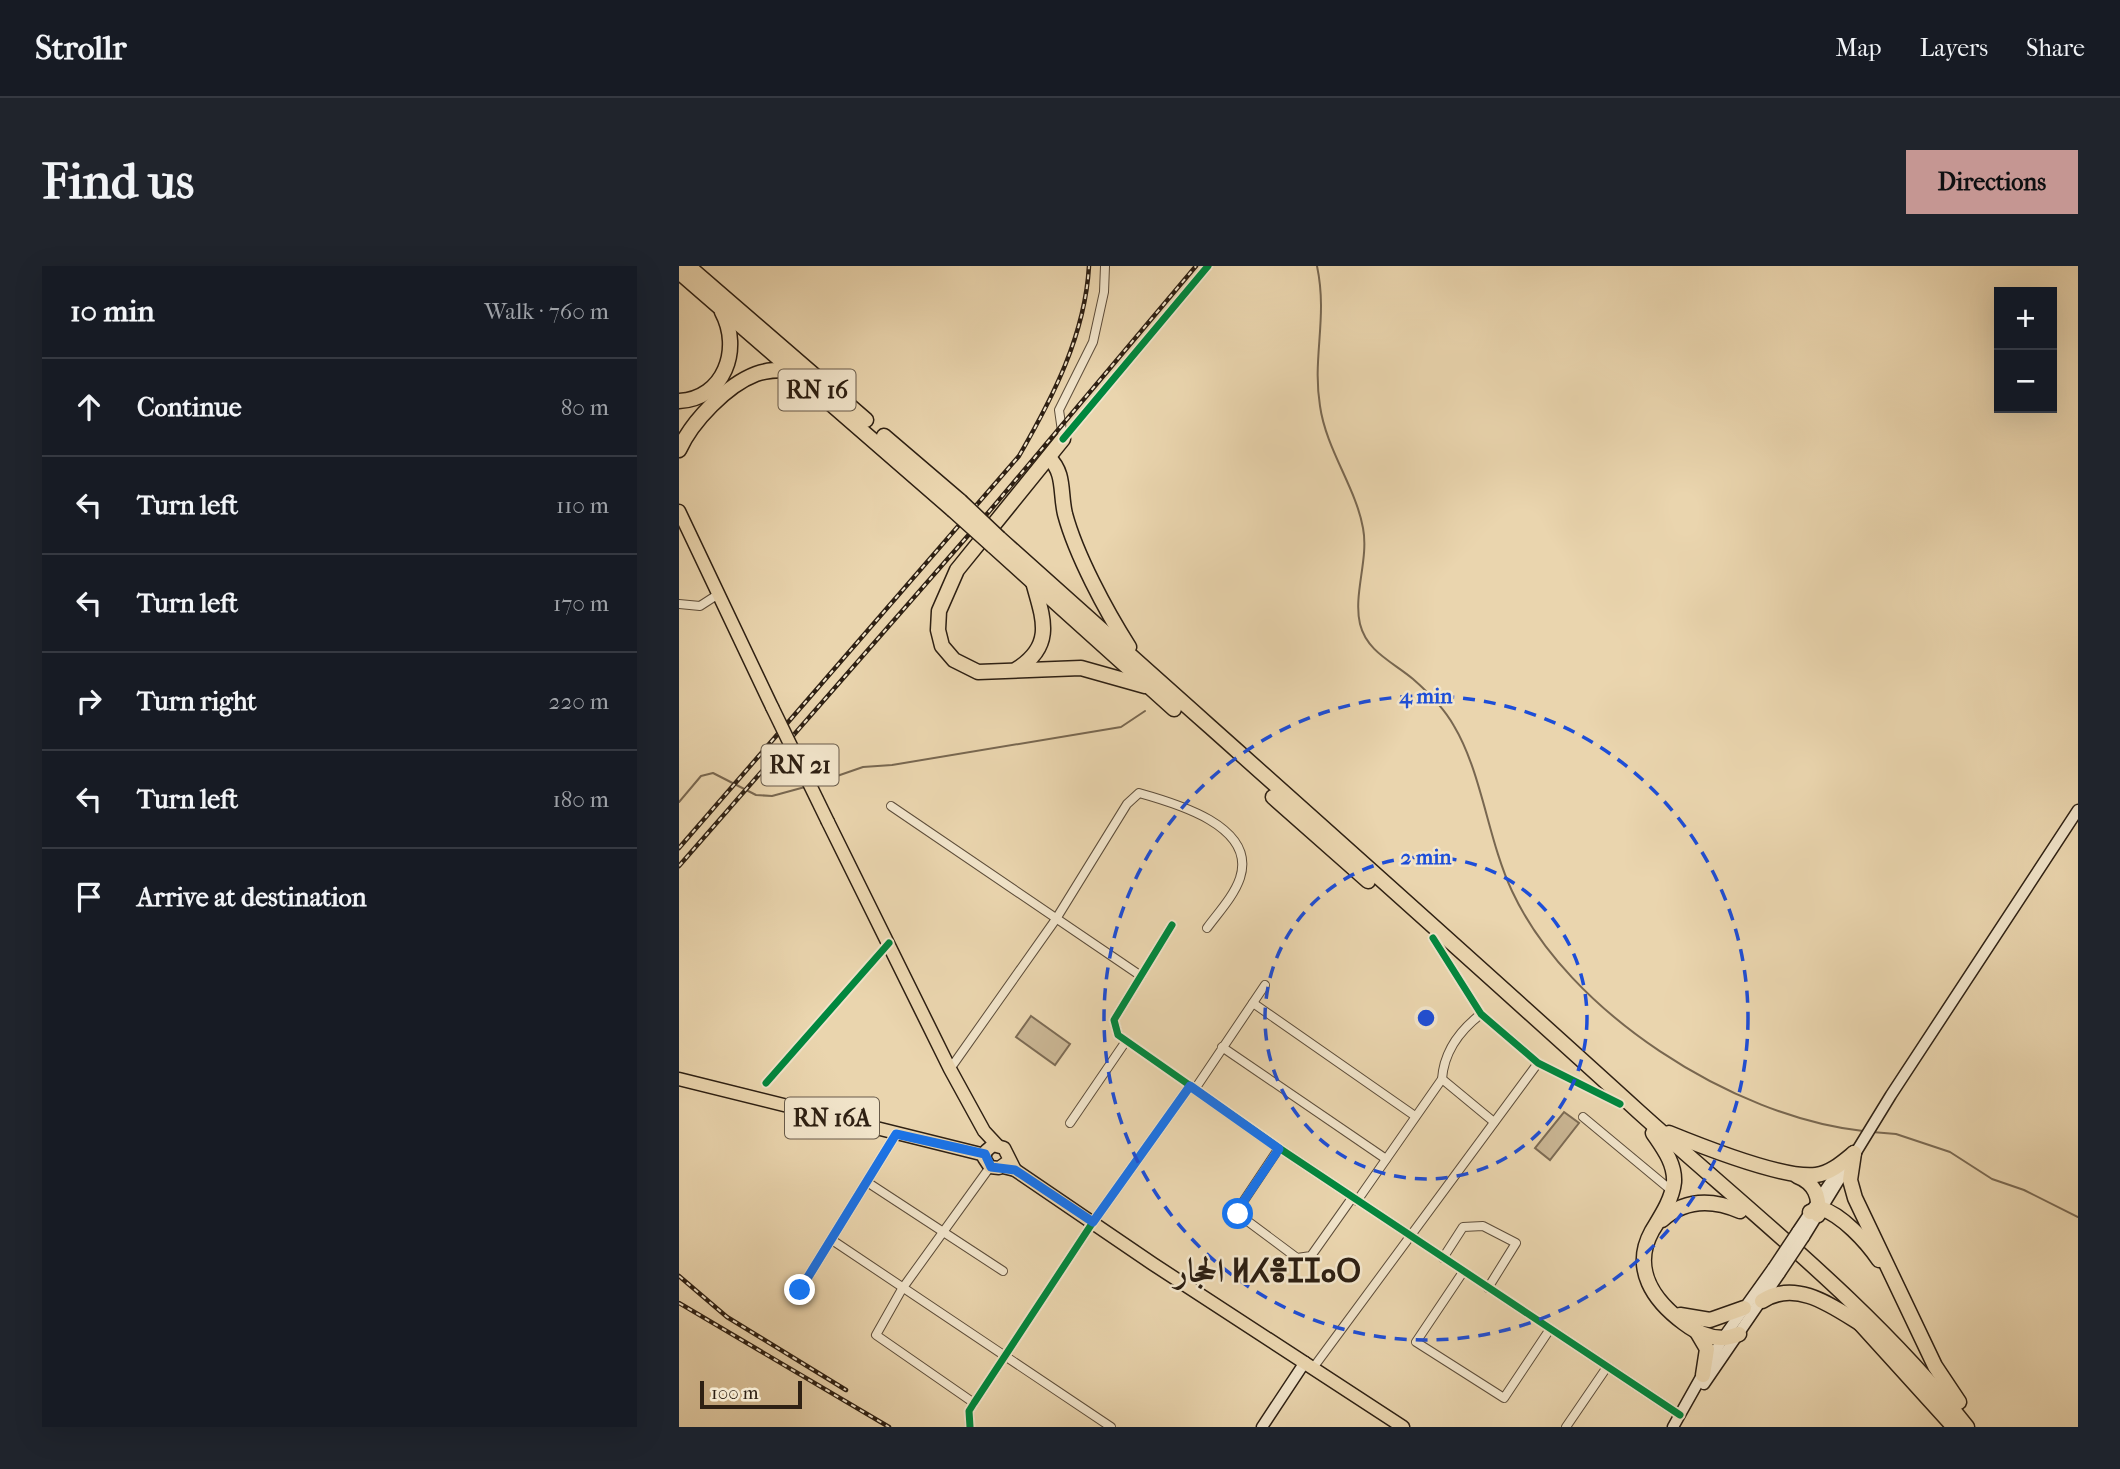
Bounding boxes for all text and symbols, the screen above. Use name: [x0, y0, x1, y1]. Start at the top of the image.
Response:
text: Strollr: [35, 29, 126, 68]
text: Map: [1836, 34, 1882, 62]
text: Layers: [1920, 34, 1988, 62]
text: Share: [2026, 34, 2085, 62]
button: Directions: [1906, 150, 2078, 214]
text: Find us: [42, 153, 194, 211]
map controls: [1994, 287, 2057, 413]
button: +: [1994, 287, 2057, 350]
text: 10 min: [70, 294, 155, 329]
text: Walk · 760 m: [484, 298, 609, 325]
button: −: [1994, 350, 2057, 413]
road number: RN 16: [779, 370, 855, 410]
icon: ahead: [70, 388, 108, 426]
text: Continue: [137, 392, 242, 423]
text: 80 m: [561, 394, 609, 421]
icon: left: [70, 486, 108, 524]
text: Turn left: [137, 490, 238, 521]
text: 110 m: [556, 492, 609, 519]
icon: left: [70, 584, 108, 622]
text: Turn left: [137, 588, 238, 619]
text: 170 m: [553, 590, 609, 617]
icon: right: [70, 682, 108, 720]
text: 4 min: [1399, 684, 1453, 709]
text: Turn right: [137, 686, 257, 717]
text: 220 m: [549, 688, 609, 715]
road number: RN 21: [761, 744, 839, 786]
icon: left: [70, 780, 108, 818]
text: Turn left: [137, 784, 238, 815]
text: 180 m: [552, 786, 609, 813]
text: 2 min: [1400, 845, 1452, 869]
icon: arrive: [70, 878, 108, 916]
text: Arrive at destination: [137, 882, 367, 913]
centre of rings: [1414, 1006, 1438, 1030]
road number: RN 16A: [785, 1098, 879, 1138]
route start: [1222, 1198, 1253, 1229]
district label: الحجار ⵍⵃⴻⵊⵊⴰⵔ: [1170, 1252, 1362, 1291]
route end: [784, 1274, 815, 1305]
scale bar: [700, 1378, 801, 1410]
text: 100 m: [711, 1382, 759, 1404]

